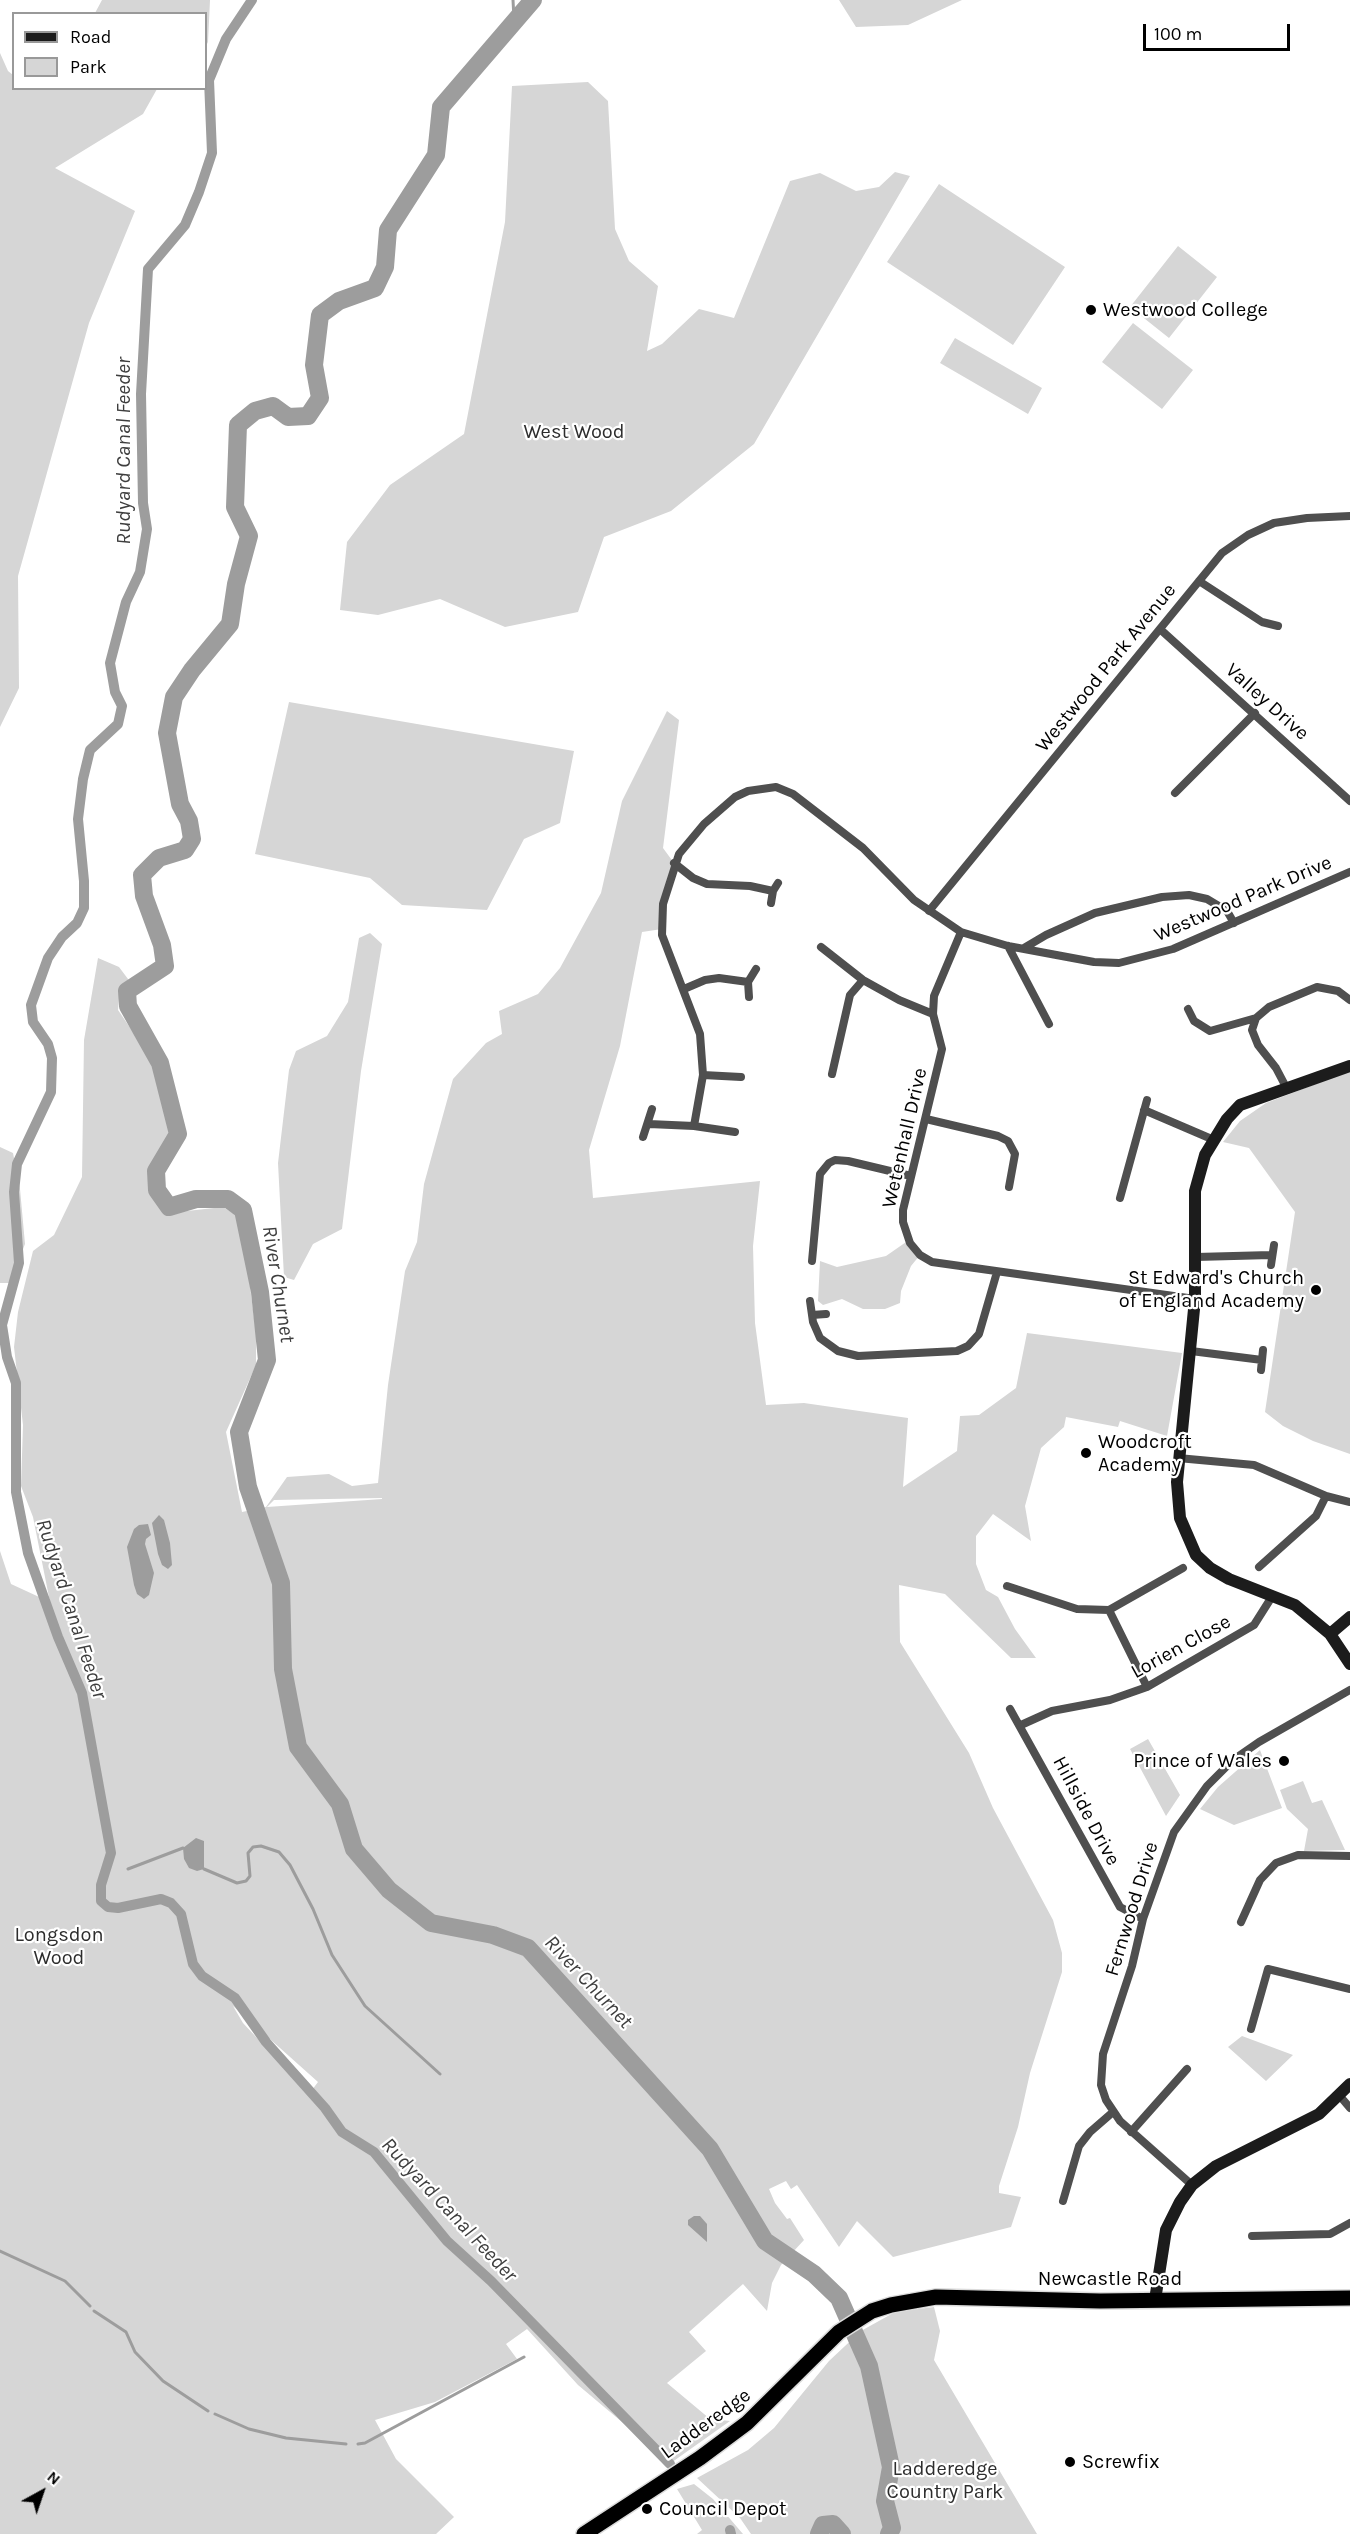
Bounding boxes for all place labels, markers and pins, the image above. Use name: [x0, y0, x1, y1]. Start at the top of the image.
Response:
place label: Westwood College: [1103, 298, 1268, 322]
marker: Westwood College: [1084, 303, 1098, 317]
place label: St Edward's Church of England Academy: [1119, 1266, 1304, 1313]
marker: St Edward's Church of England Academy: [1309, 1283, 1323, 1297]
place label: Woodcroft Academy: [1098, 1430, 1192, 1477]
marker: Woodcroft Academy: [1079, 1446, 1093, 1460]
place label: Prince of Wales: [1133, 1749, 1272, 1773]
marker: Prince of Wales: [1277, 1754, 1291, 1768]
place label: Screwfix: [1082, 2450, 1159, 2474]
marker: Screwfix: [1063, 2455, 1077, 2469]
place label: Council Depot: [659, 2497, 787, 2521]
marker: Council Depot: [640, 2502, 654, 2516]

